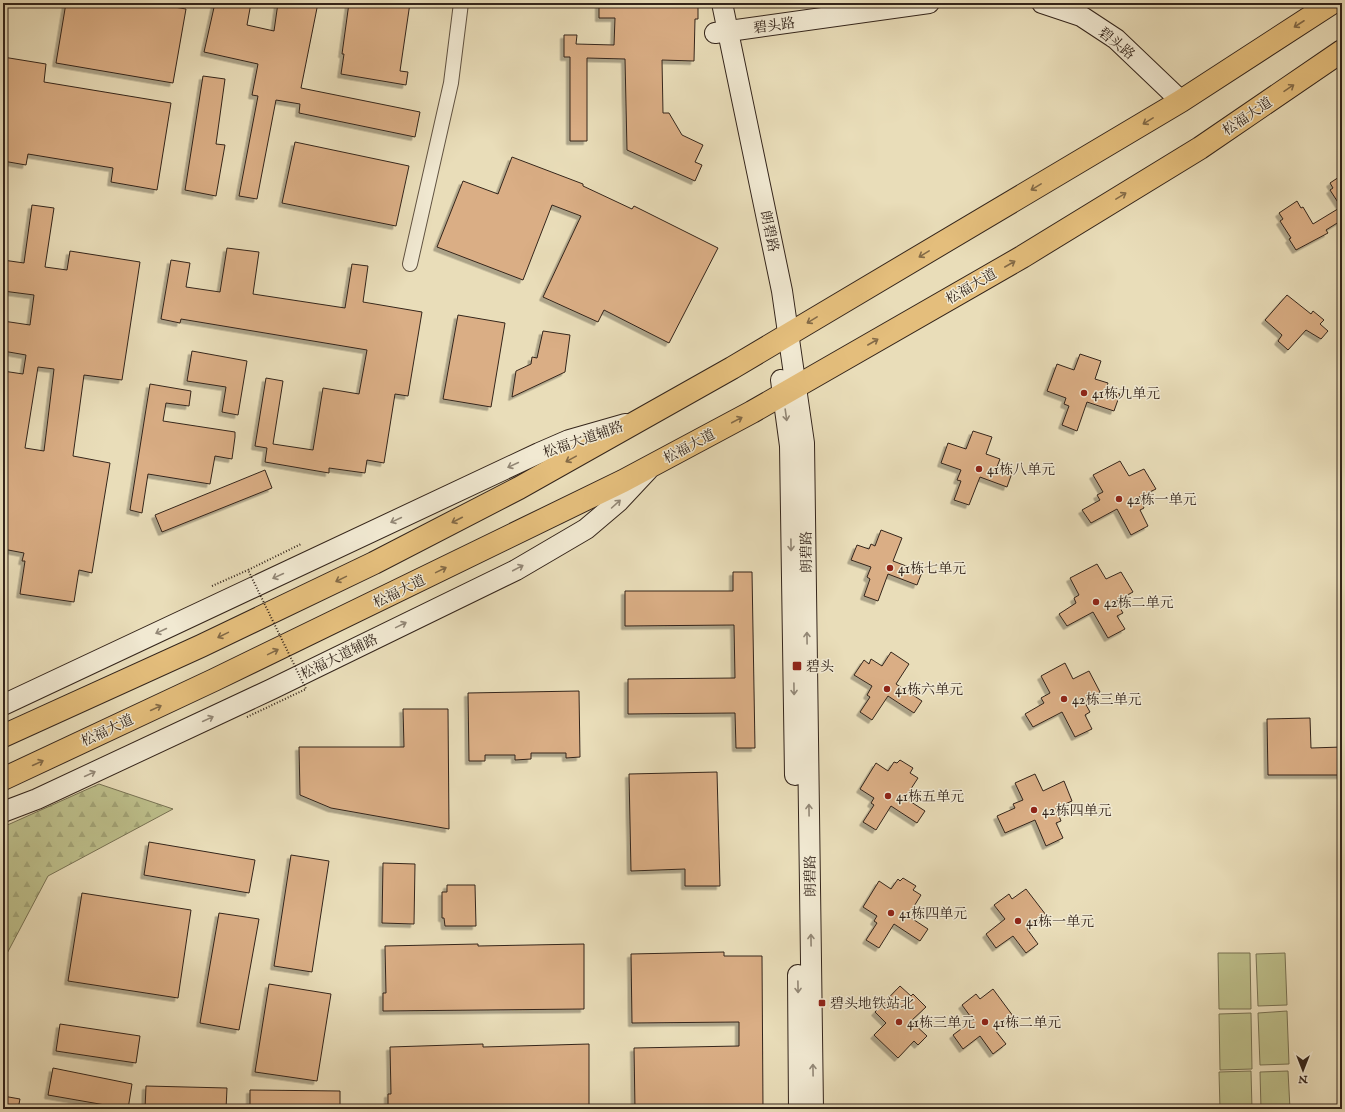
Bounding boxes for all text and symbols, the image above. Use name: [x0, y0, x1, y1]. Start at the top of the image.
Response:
street label: 碧头路: [752, 14, 796, 38]
one-way arrow: [1294, 20, 1305, 28]
street label: 碧头路: [1094, 24, 1138, 64]
one-way arrow: [1283, 84, 1294, 92]
street label: 松福大道: [1219, 94, 1276, 140]
one-way arrow: [1143, 117, 1154, 125]
one-way arrow: [1030, 184, 1042, 192]
one-way arrow: [1115, 192, 1127, 200]
street label: 朗碧路: [756, 209, 782, 254]
one-way arrow: [918, 250, 930, 258]
one-way arrow: [1004, 260, 1016, 268]
street label: 松福大道: [943, 265, 1000, 309]
one-way arrow: [806, 317, 818, 325]
one-way arrow: [867, 338, 879, 346]
place label: 41栋九单元: [1092, 385, 1160, 403]
marker: 41栋九单元: [1079, 388, 1089, 398]
one-way arrow: [782, 408, 790, 421]
one-way arrow: [731, 416, 743, 424]
street label: 松福大道辅路: [541, 418, 626, 462]
street label: 松福大道: [661, 426, 718, 468]
one-way arrow: [565, 456, 577, 463]
place label: 41栋八单元: [987, 461, 1055, 479]
one-way arrow: [508, 462, 520, 469]
marker: 41栋八单元: [974, 464, 984, 474]
place label: 42栋一单元: [1127, 491, 1196, 509]
marker: 42栋一单元: [1114, 494, 1124, 504]
one-way arrow: [611, 499, 621, 509]
one-way arrow: [390, 517, 402, 524]
one-way arrow: [451, 517, 463, 524]
street label: 朗碧路: [798, 531, 816, 573]
one-way arrow: [788, 538, 795, 551]
place label: 41栋七单元: [898, 560, 966, 578]
marker: 41栋七单元: [885, 563, 895, 573]
one-way arrow: [512, 564, 524, 572]
one-way arrow: [434, 566, 446, 573]
street label: 松福大道: [370, 572, 429, 612]
one-way arrow: [273, 573, 285, 580]
one-way arrow: [335, 576, 347, 583]
place label: 42栋二单元: [1104, 594, 1173, 612]
marker: 42栋二单元: [1091, 597, 1101, 607]
one-way arrow: [395, 621, 407, 628]
one-way arrow: [155, 628, 167, 635]
street label: 松福大道辅路: [298, 630, 381, 683]
one-way arrow: [218, 632, 230, 639]
one-way arrow: [803, 632, 811, 645]
one-way arrow: [267, 648, 279, 655]
place label: 碧头: [806, 658, 834, 676]
marker: 碧头: [791, 660, 803, 672]
place label: 41栋六单元: [895, 681, 963, 699]
one-way arrow: [790, 682, 798, 695]
marker: 41栋六单元: [882, 684, 892, 694]
place label: 42栋三单元: [1072, 691, 1141, 709]
marker: 42栋三单元: [1059, 694, 1069, 704]
one-way arrow: [150, 704, 162, 711]
street label: 松福大道: [78, 711, 137, 751]
one-way arrow: [201, 715, 213, 722]
one-way arrow: [32, 759, 44, 766]
one-way arrow: [84, 770, 96, 777]
place label: 41栋五单元: [896, 788, 964, 806]
marker: 41栋五单元: [883, 791, 893, 801]
place label: 42栋四单元: [1042, 802, 1111, 820]
one-way arrow: [805, 804, 813, 817]
marker: 42栋四单元: [1029, 805, 1039, 815]
street label: 朗碧路: [802, 855, 820, 897]
place label: 41栋四单元: [899, 905, 967, 923]
marker: 41栋四单元: [886, 908, 896, 918]
place label: 41栋一单元: [1026, 913, 1094, 931]
marker: 41栋一单元: [1013, 916, 1023, 926]
one-way arrow: [807, 934, 815, 947]
one-way arrow: [794, 980, 802, 993]
place label: 碧头地铁站北: [830, 995, 914, 1013]
marker: 碧头地铁站北: [817, 998, 827, 1008]
place label: 41栋三单元: [907, 1014, 975, 1032]
place label: 41栋二单元: [993, 1014, 1061, 1032]
marker: 41栋三单元: [894, 1017, 904, 1027]
marker: 41栋二单元: [980, 1017, 990, 1027]
north arrow: [1283, 1050, 1323, 1090]
one-way arrow: [809, 1064, 817, 1077]
text: N: [1298, 1072, 1309, 1086]

